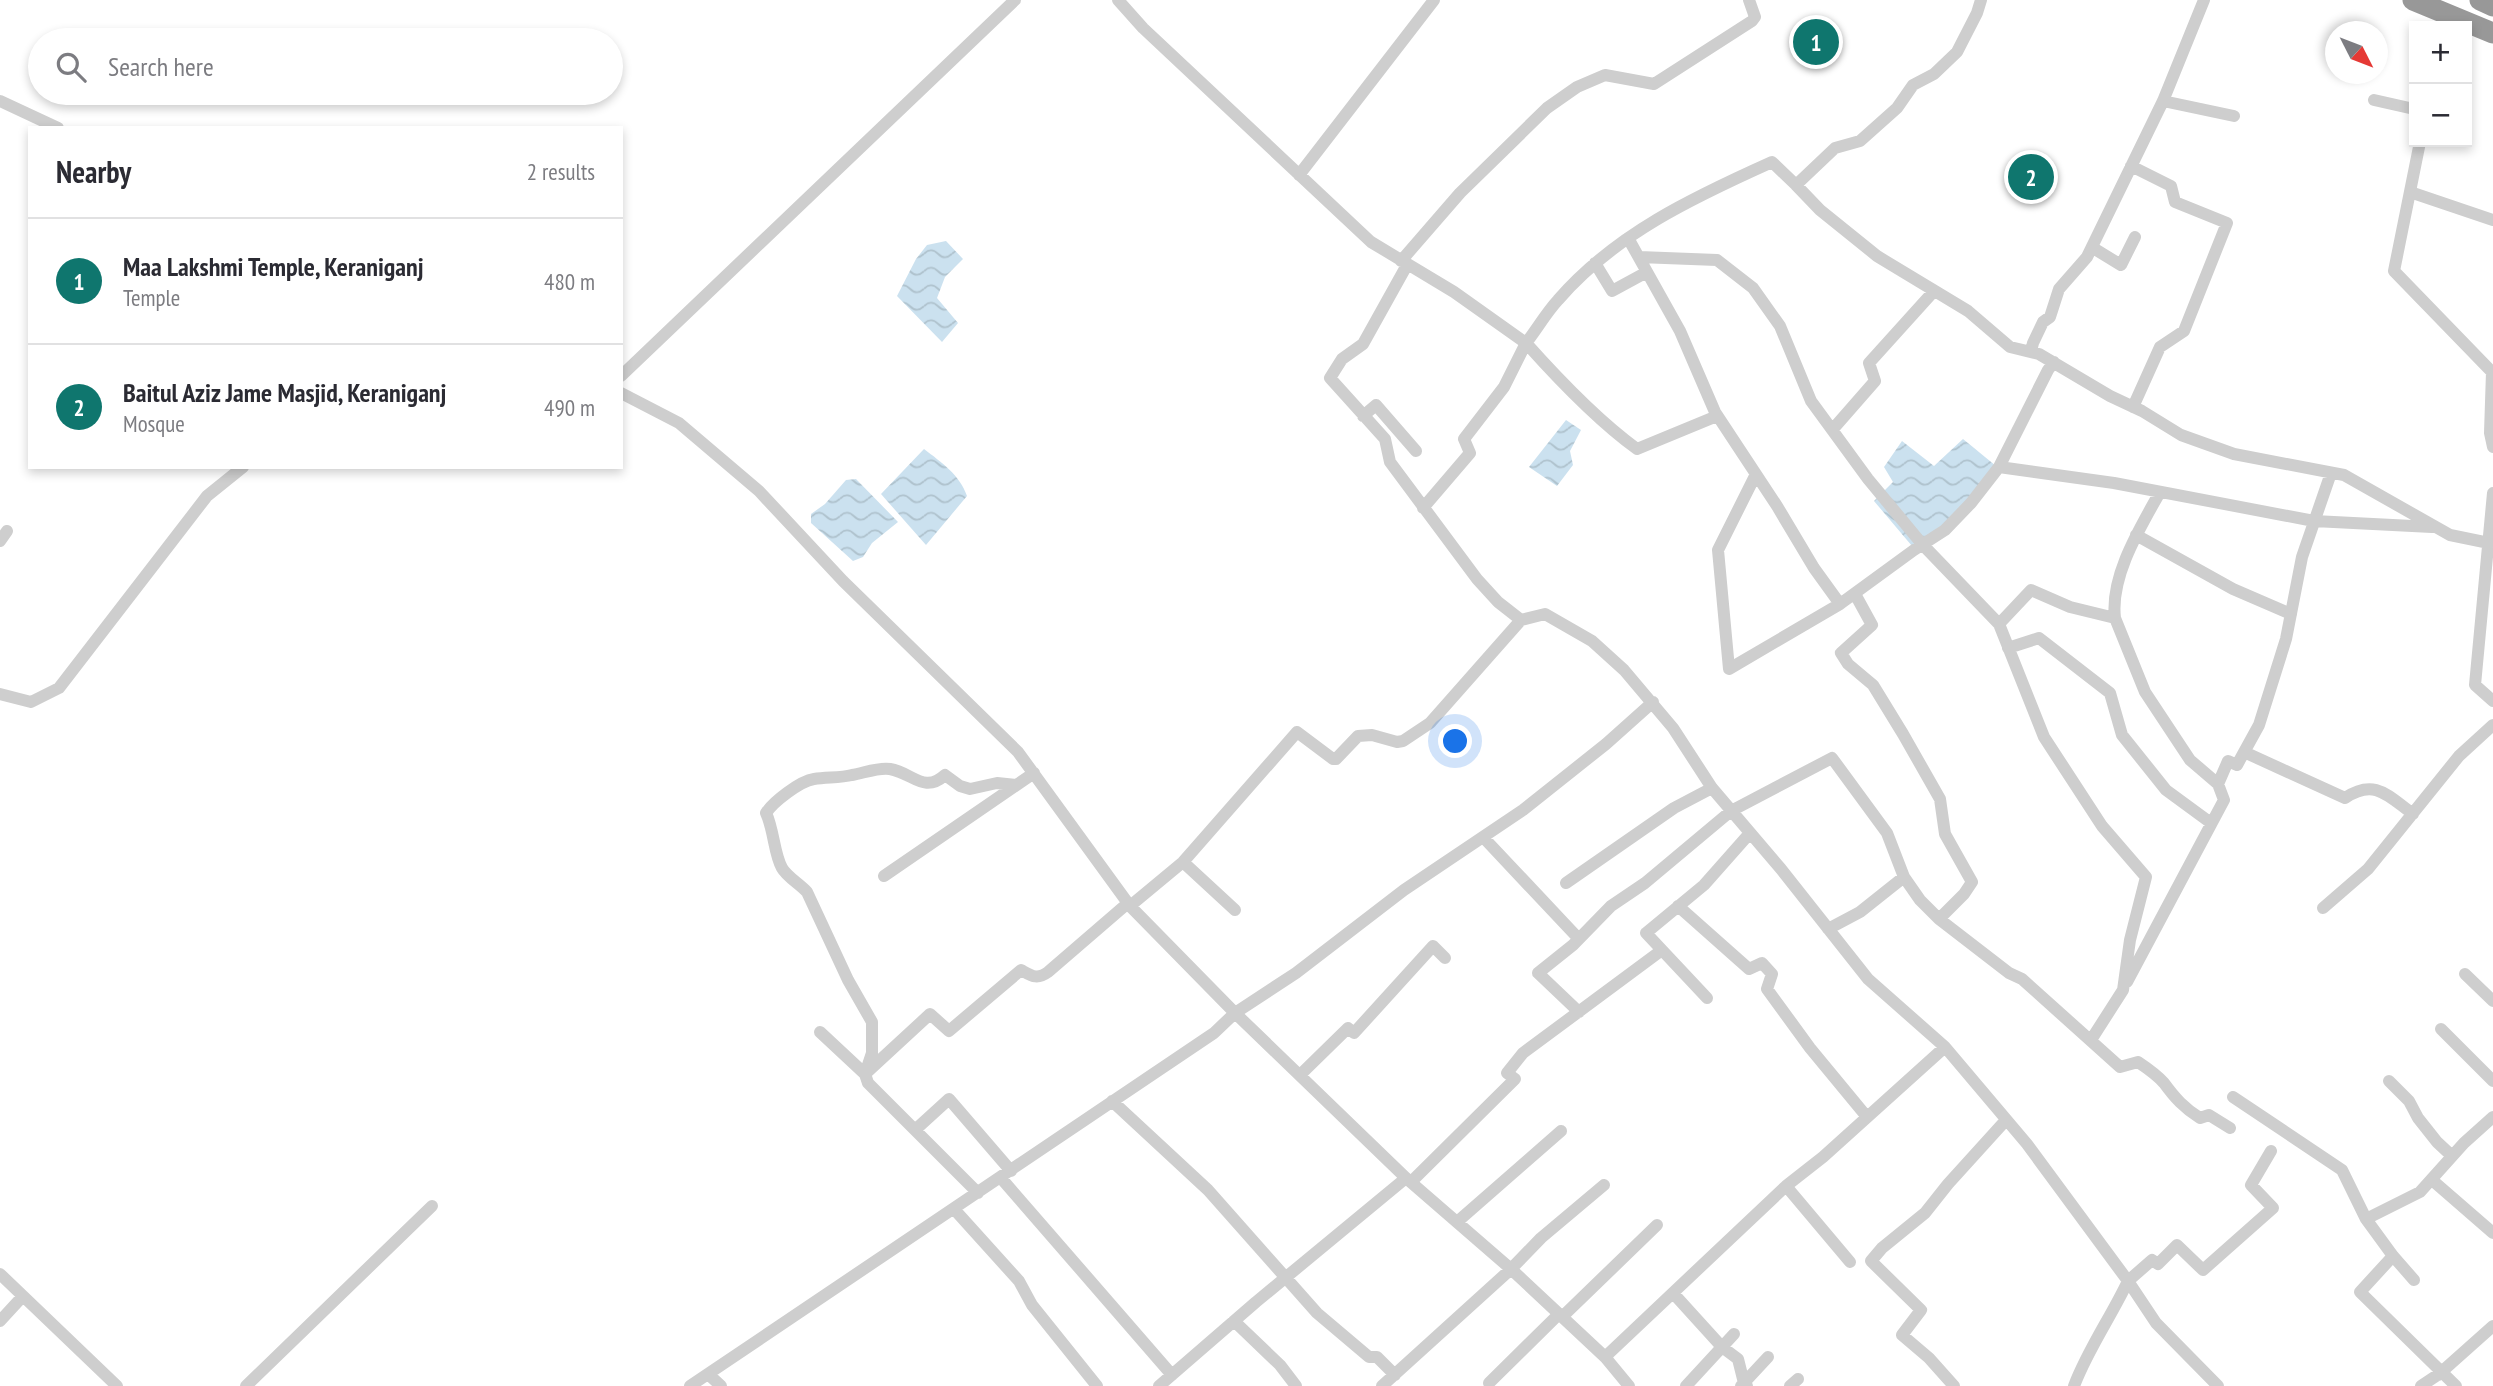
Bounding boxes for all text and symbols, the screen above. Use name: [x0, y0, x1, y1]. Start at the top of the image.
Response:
pin: 1: [1793, 16, 1839, 68]
north arrow: [2325, 21, 2388, 84]
map controls: [2409, 21, 2472, 147]
button: +: [2409, 21, 2472, 84]
search box: [28, 28, 623, 105]
icon: search: [52, 48, 90, 86]
text: Search here: [108, 50, 214, 83]
button: −: [2409, 84, 2472, 147]
pin: 2: [2008, 151, 2054, 203]
text: Nearby: [56, 152, 131, 191]
text: 2 results: [527, 157, 595, 186]
text: Maa Lakshmi Temple, Keraniganj: [123, 250, 424, 283]
text: 1: [74, 267, 85, 296]
text: 480 m: [544, 267, 595, 296]
text: Temple: [123, 283, 180, 312]
text: Baitul Aziz Jame Masjid, Keraniganj: [123, 376, 446, 409]
text: 2: [74, 393, 85, 422]
text: 490 m: [544, 393, 595, 422]
text: Mosque: [123, 409, 185, 438]
your location: [1438, 724, 1472, 758]

